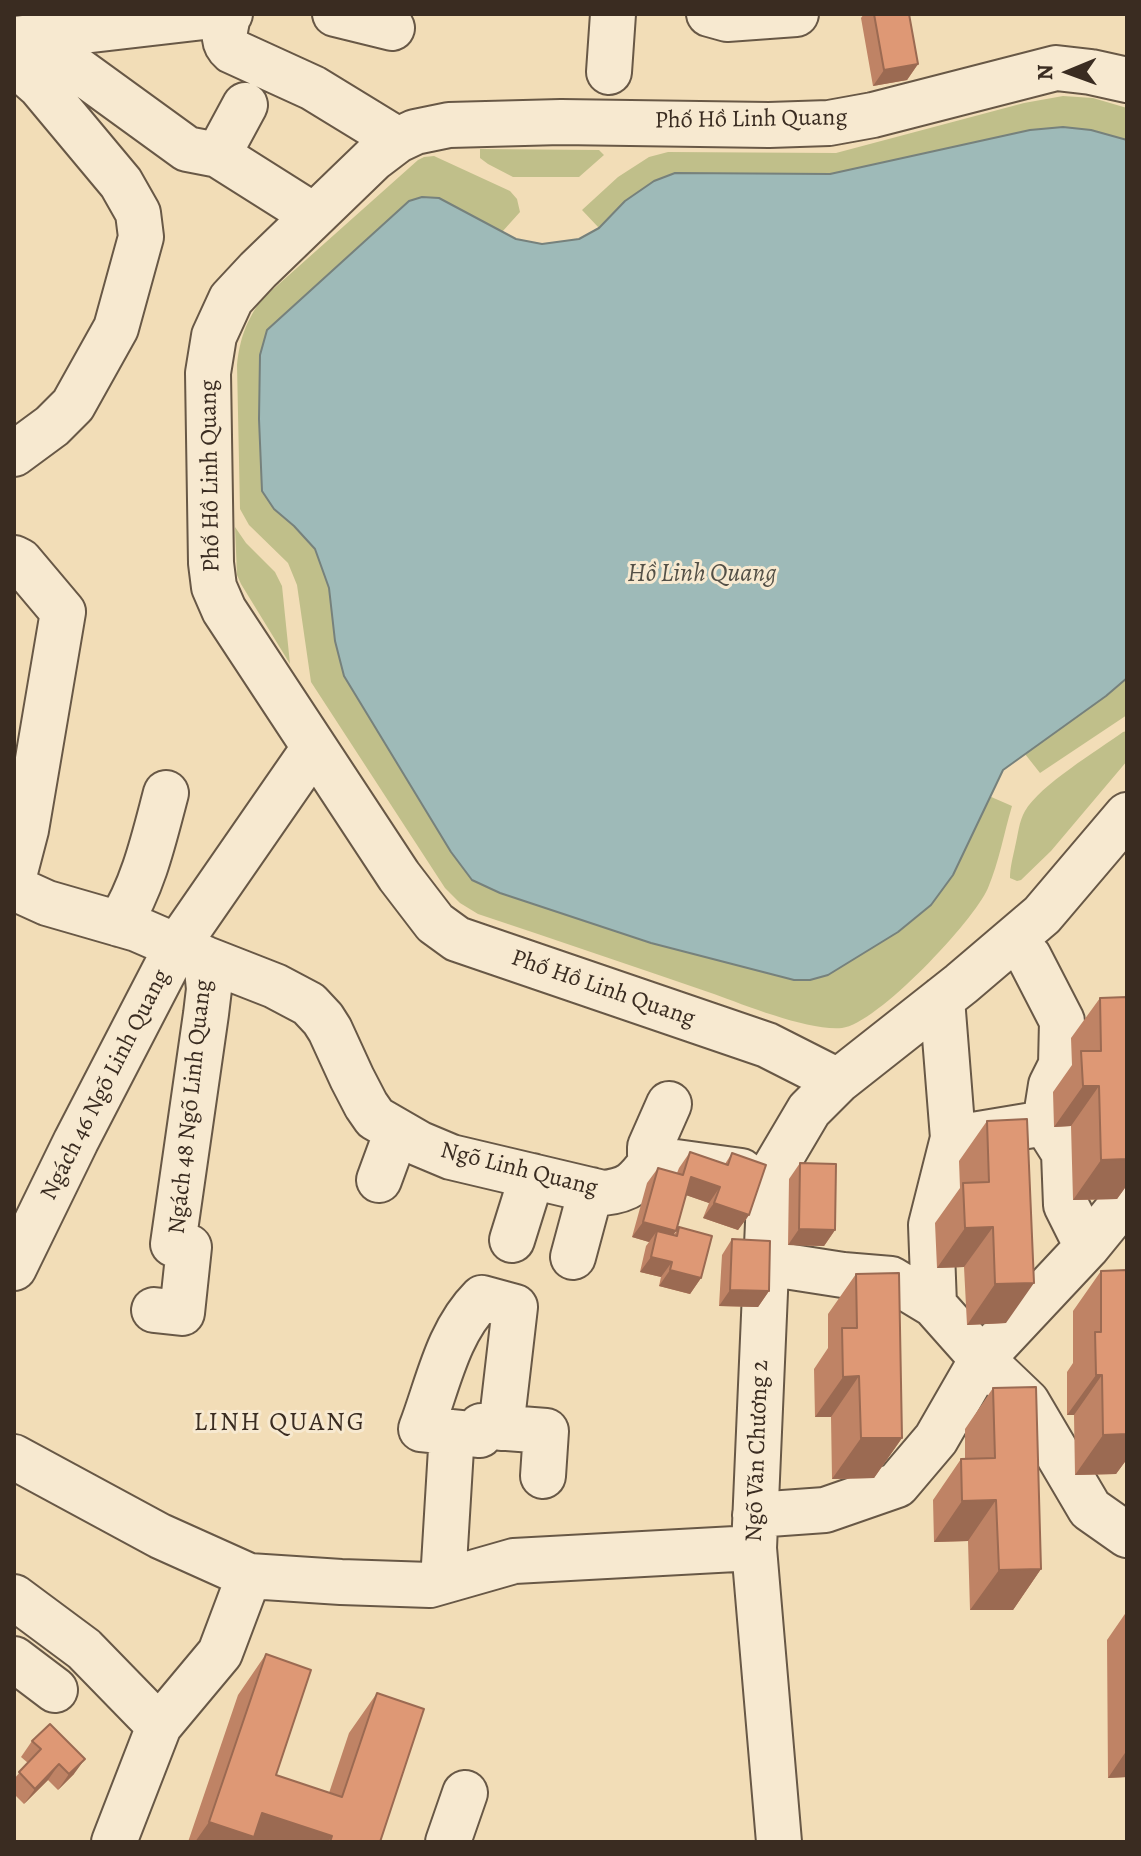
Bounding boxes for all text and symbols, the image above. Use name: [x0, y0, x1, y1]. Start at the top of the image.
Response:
north arrow: [1029, 32, 1109, 112]
text: N: [1030, 64, 1060, 81]
street label: Phố Hồ Linh Quang: [654, 104, 848, 136]
street label: Phố Hồ Linh Quang: [195, 379, 227, 573]
water label: Hồ Linh Quang: [627, 559, 777, 591]
street label: Phố Hồ Linh Quang: [507, 944, 699, 1034]
street label: Ngách 46 Ngõ Linh Quang: [35, 965, 177, 1205]
street label: Ngách 48 Ngõ Linh Quang: [163, 978, 219, 1236]
street label: Ngõ Linh Quang: [437, 1137, 601, 1203]
street label: Ngõ Văn Chương 2: [740, 1359, 776, 1543]
district label: LINH QUANG: [194, 1408, 366, 1440]

